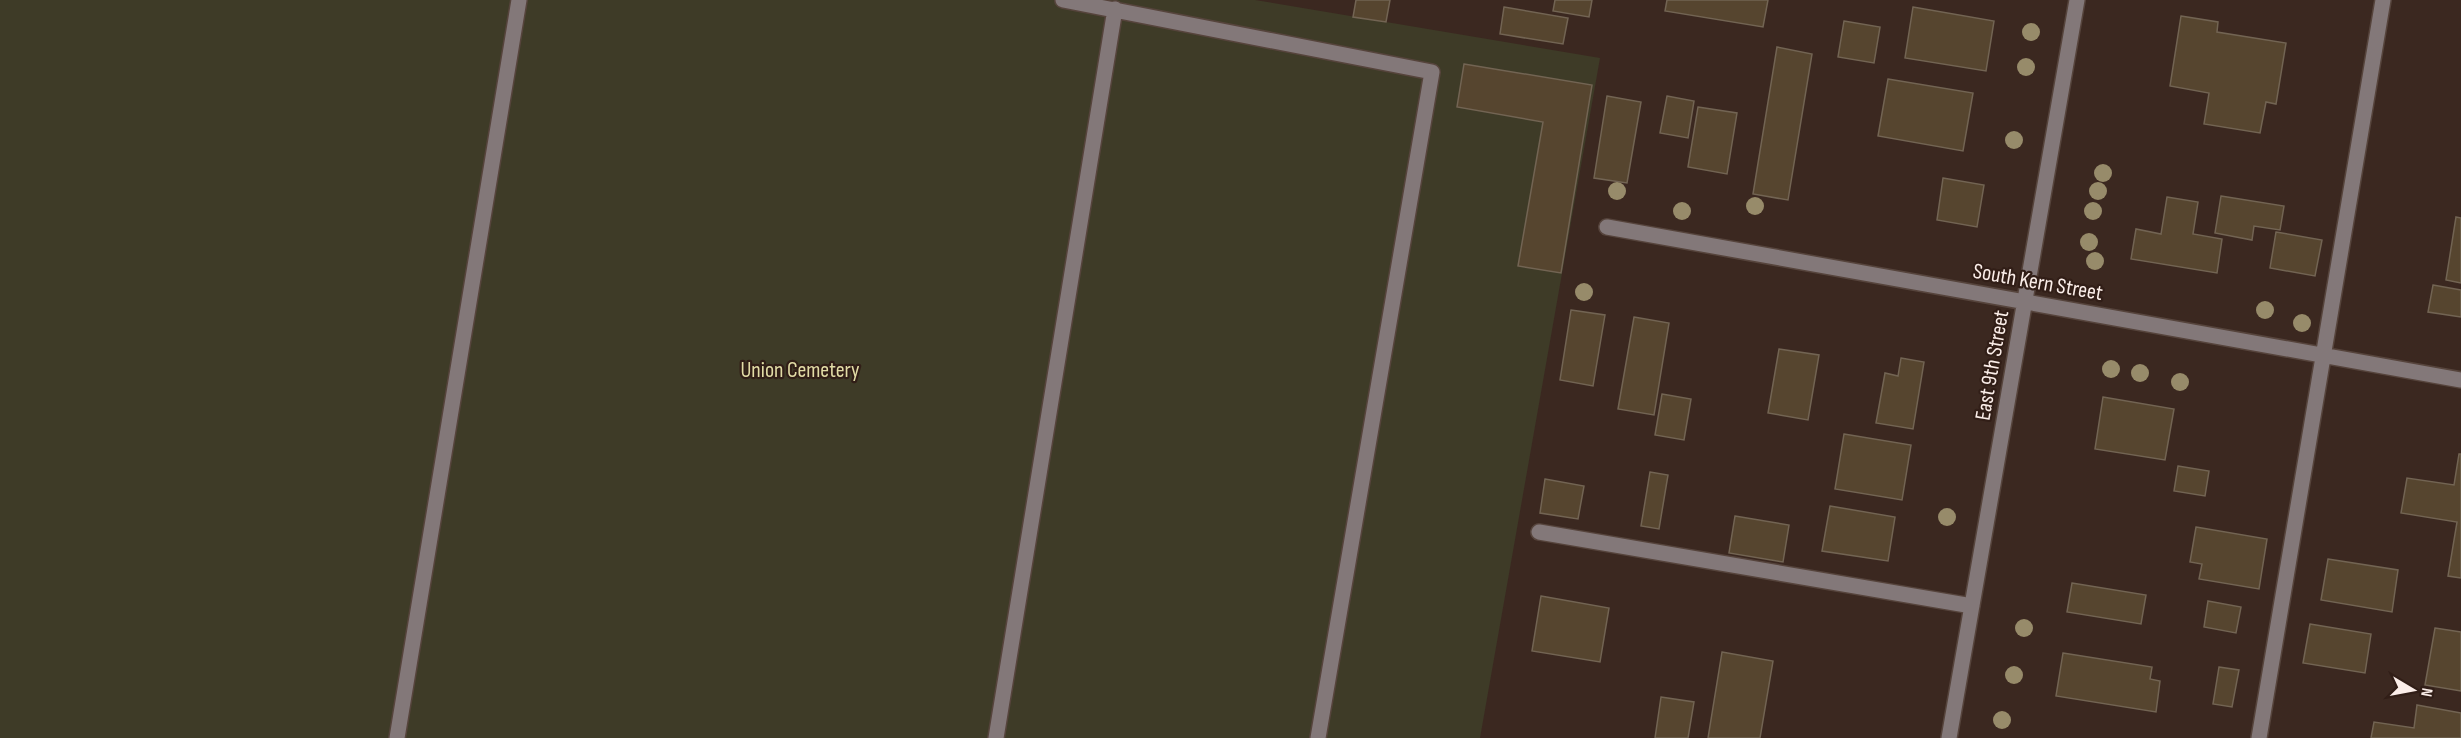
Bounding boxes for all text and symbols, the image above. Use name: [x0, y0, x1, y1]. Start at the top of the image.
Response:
street label: South Kern Street: [1971, 258, 2105, 307]
street label: East 9th Street: [1970, 308, 2015, 422]
park label: Union Cemetery: [740, 357, 860, 384]
north arrow: [2383, 660, 2443, 720]
text: N: [2416, 686, 2436, 698]

